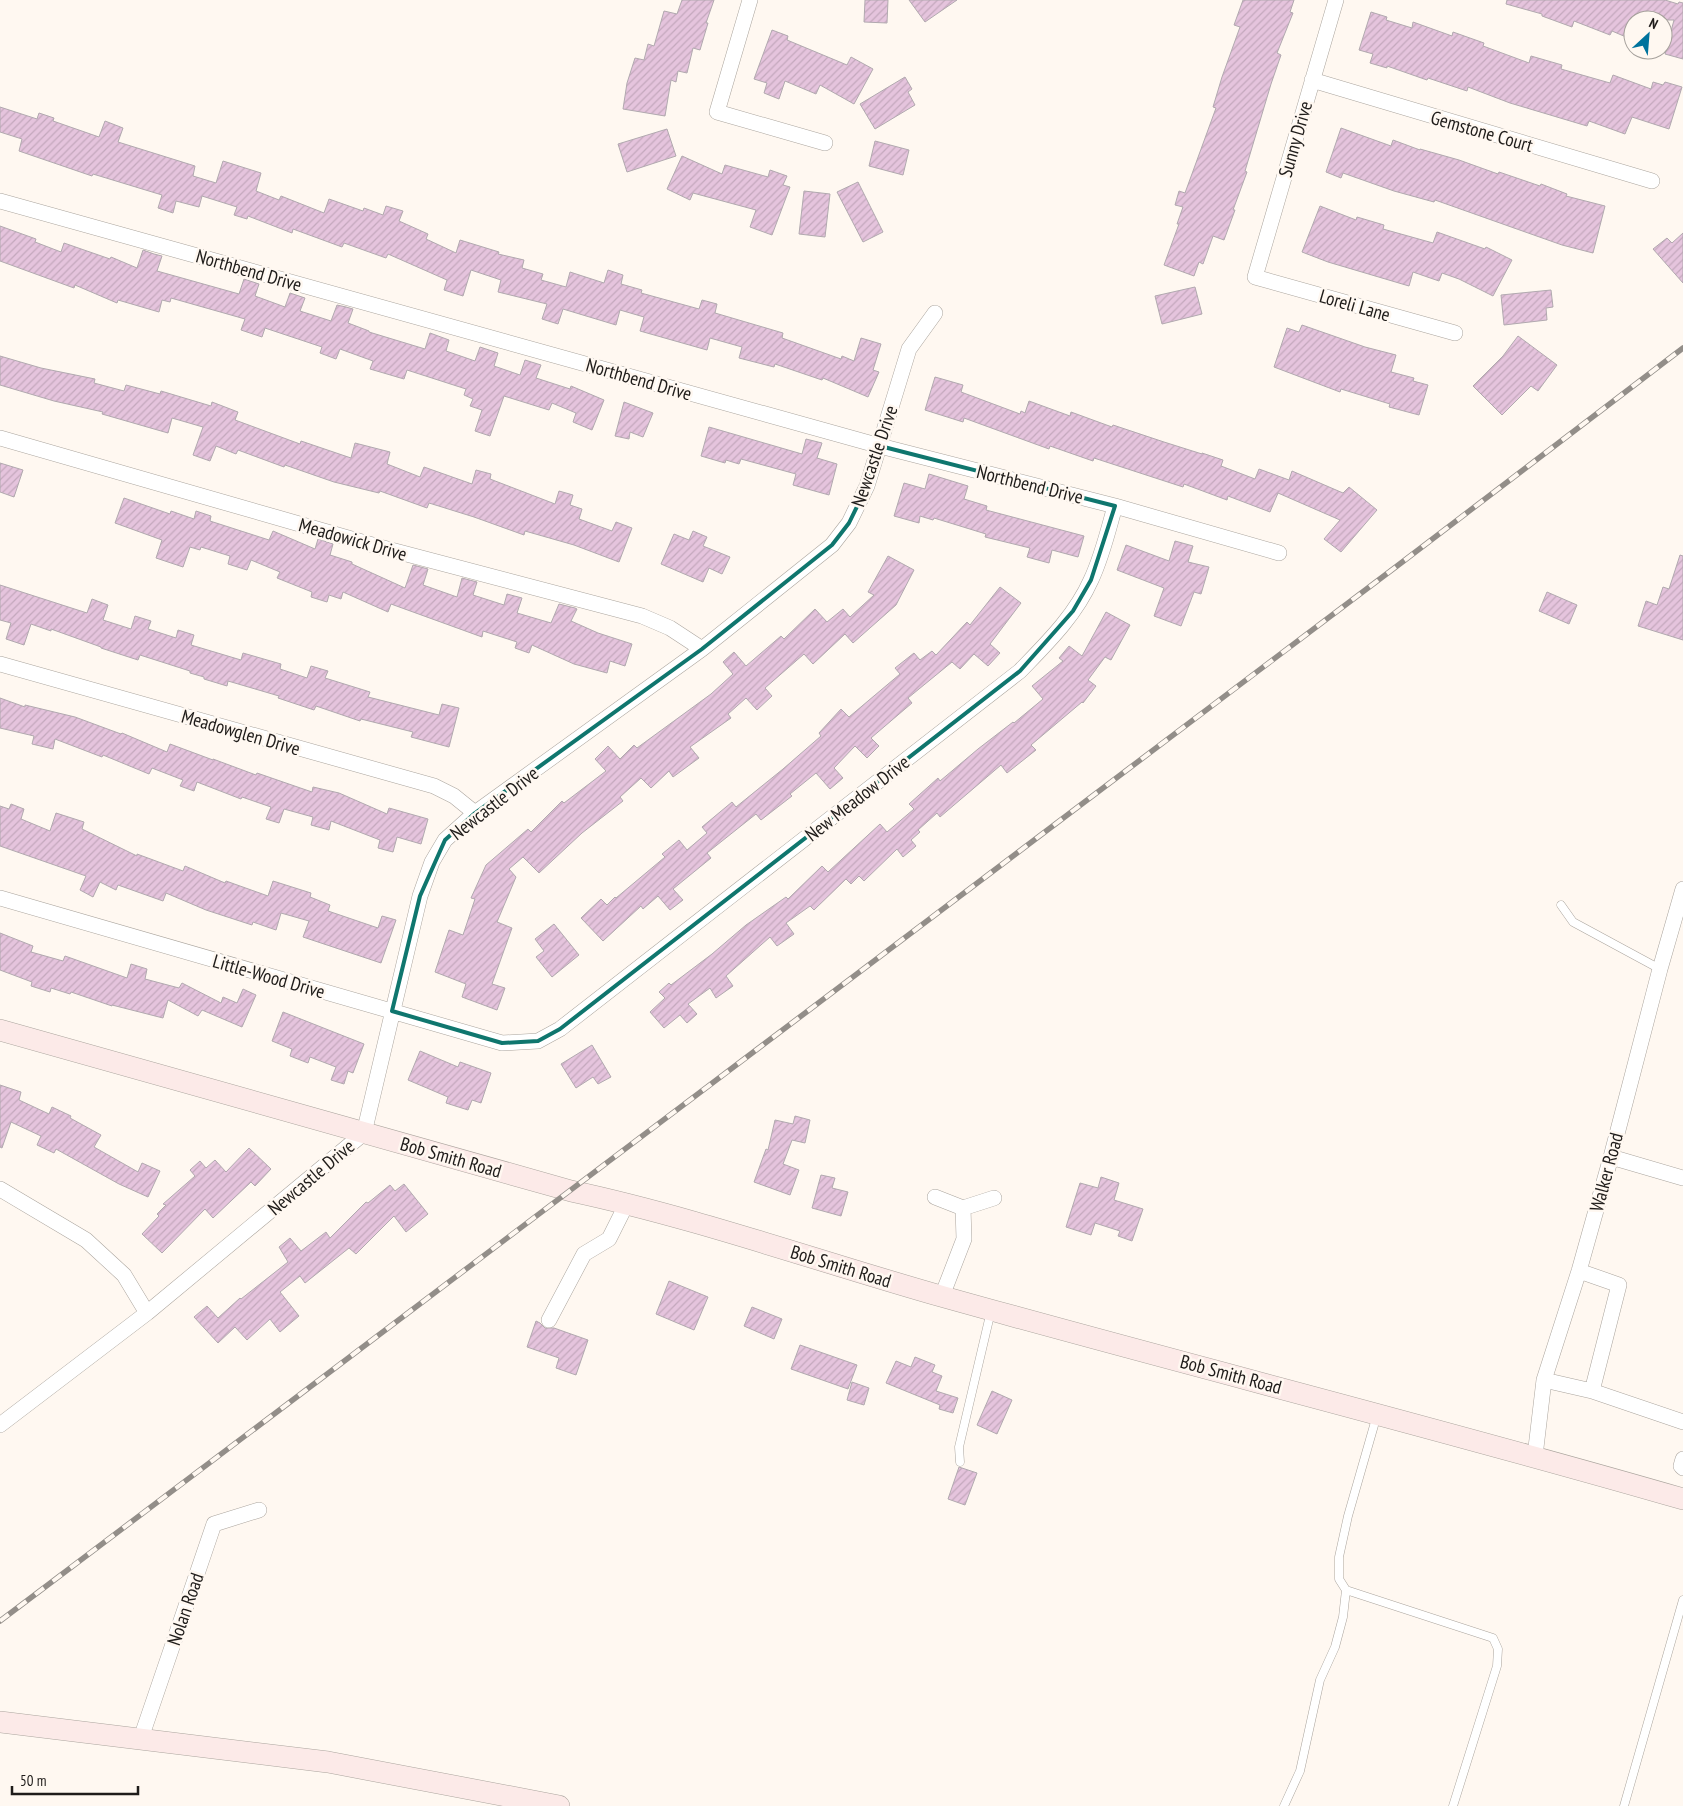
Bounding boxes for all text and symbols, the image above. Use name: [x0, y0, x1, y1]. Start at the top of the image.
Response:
north arrow: [1623, 10, 1673, 60]
text: N: [1646, 14, 1661, 33]
street label: Sunny Drive: [1273, 98, 1317, 180]
street label: Gemstone Court: [1428, 105, 1537, 157]
street label: Northbend Drive: [193, 243, 305, 297]
street label: Loreli Lane: [1317, 284, 1393, 327]
street label: Northbend Drive: [583, 352, 695, 406]
street label: Newcastle Drive: [845, 402, 903, 510]
street label: Northbend Drive: [974, 459, 1086, 509]
street label: Meadowick Drive: [296, 512, 410, 566]
street label: Meadowglen Drive: [179, 704, 303, 760]
street label: New Meadow Drive: [800, 750, 914, 846]
street label: Newcastle Drive: [445, 761, 543, 845]
street label: Little-Wood Drive: [210, 949, 328, 1003]
street label: Walker Road: [1584, 1130, 1628, 1214]
street label: Bob Smith Road: [398, 1131, 504, 1183]
street label: Newcastle Drive: [263, 1134, 359, 1220]
street label: Bob Smith Road: [788, 1239, 894, 1293]
street label: Bob Smith Road: [1178, 1349, 1284, 1399]
street label: Nolan Road: [161, 1570, 209, 1648]
scale bar: [12, 1764, 139, 1796]
text: 50 m: [20, 1771, 46, 1790]

